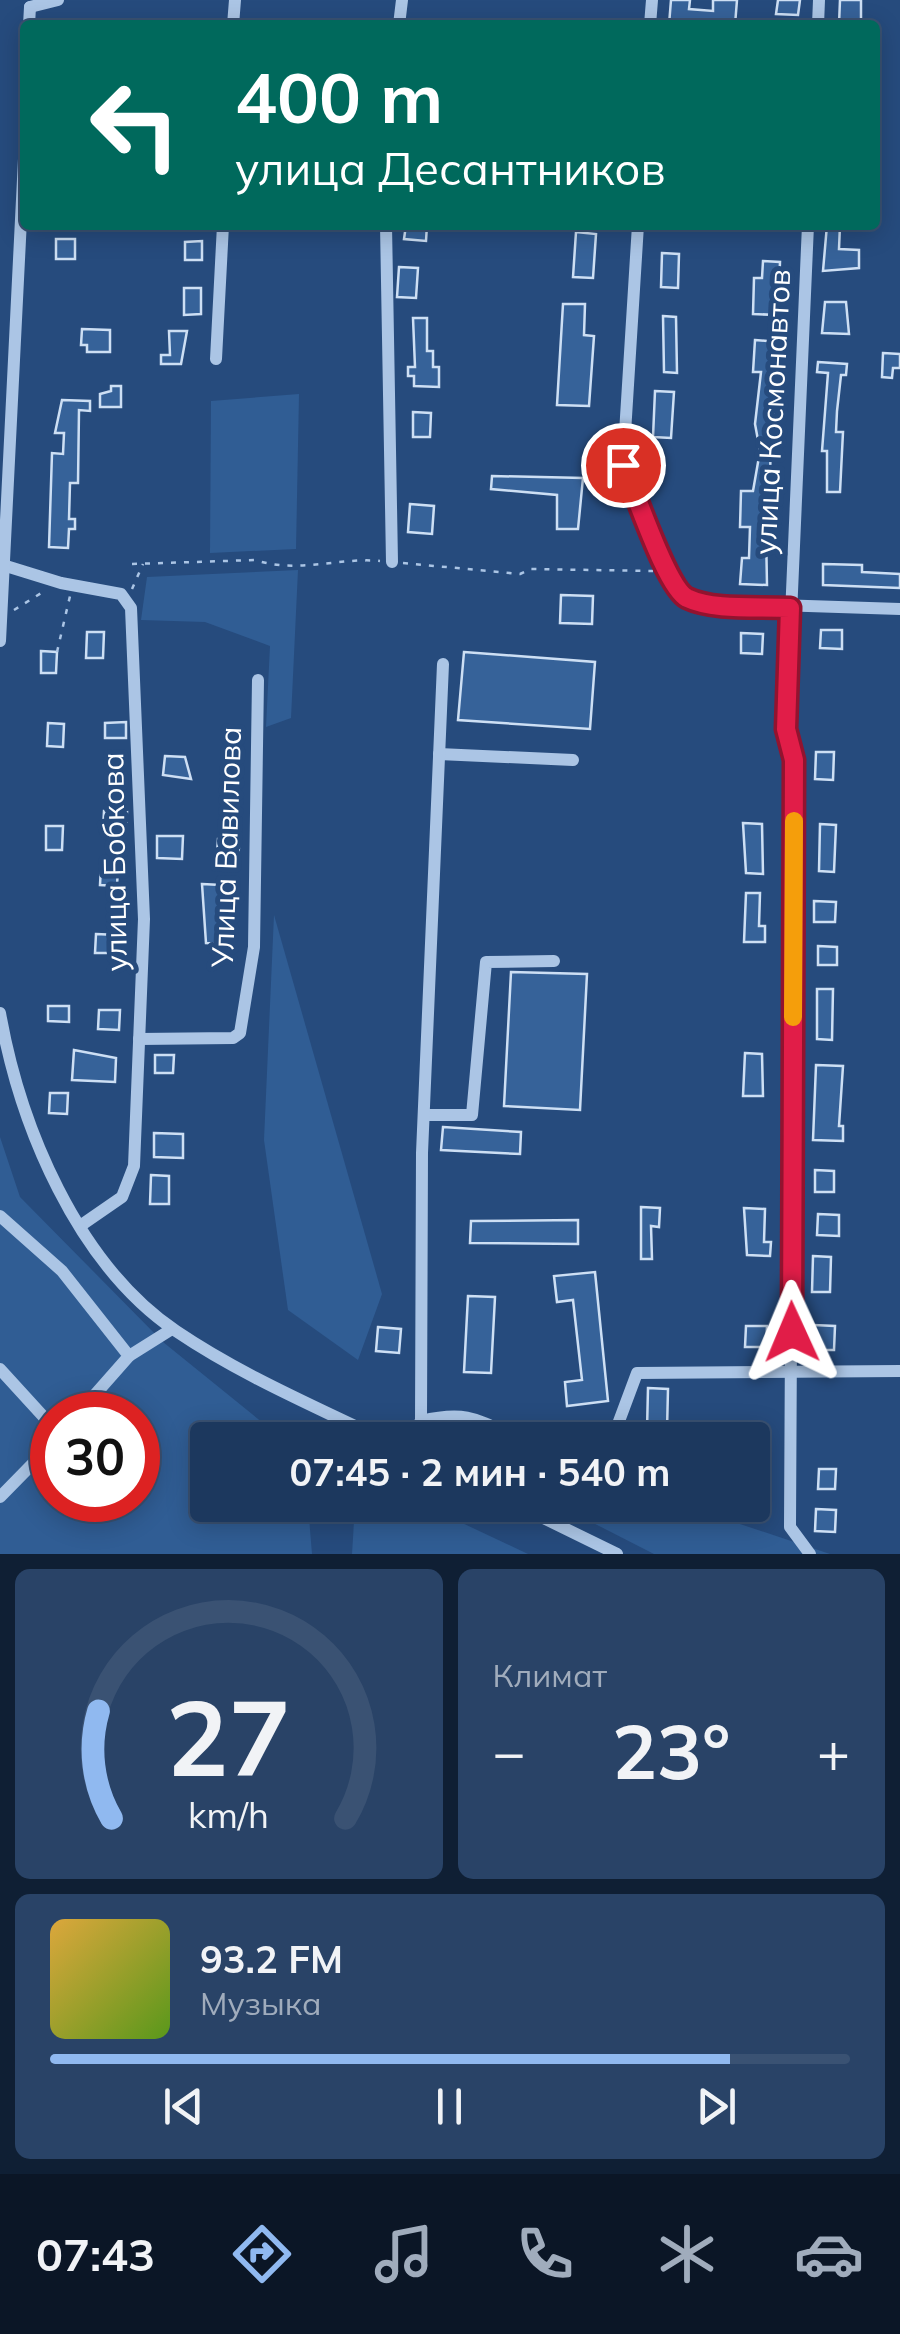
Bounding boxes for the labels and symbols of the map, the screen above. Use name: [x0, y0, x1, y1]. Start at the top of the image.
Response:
street label: улица Космонавтов: [746, 268, 798, 556]
pin: [581, 423, 666, 508]
street label: Улица Вавилова: [203, 726, 249, 969]
street label: улица Бобкова: [93, 752, 135, 972]
position arrow: [740, 1280, 844, 1384]
speed limit sign: 30: [30, 1392, 160, 1522]

